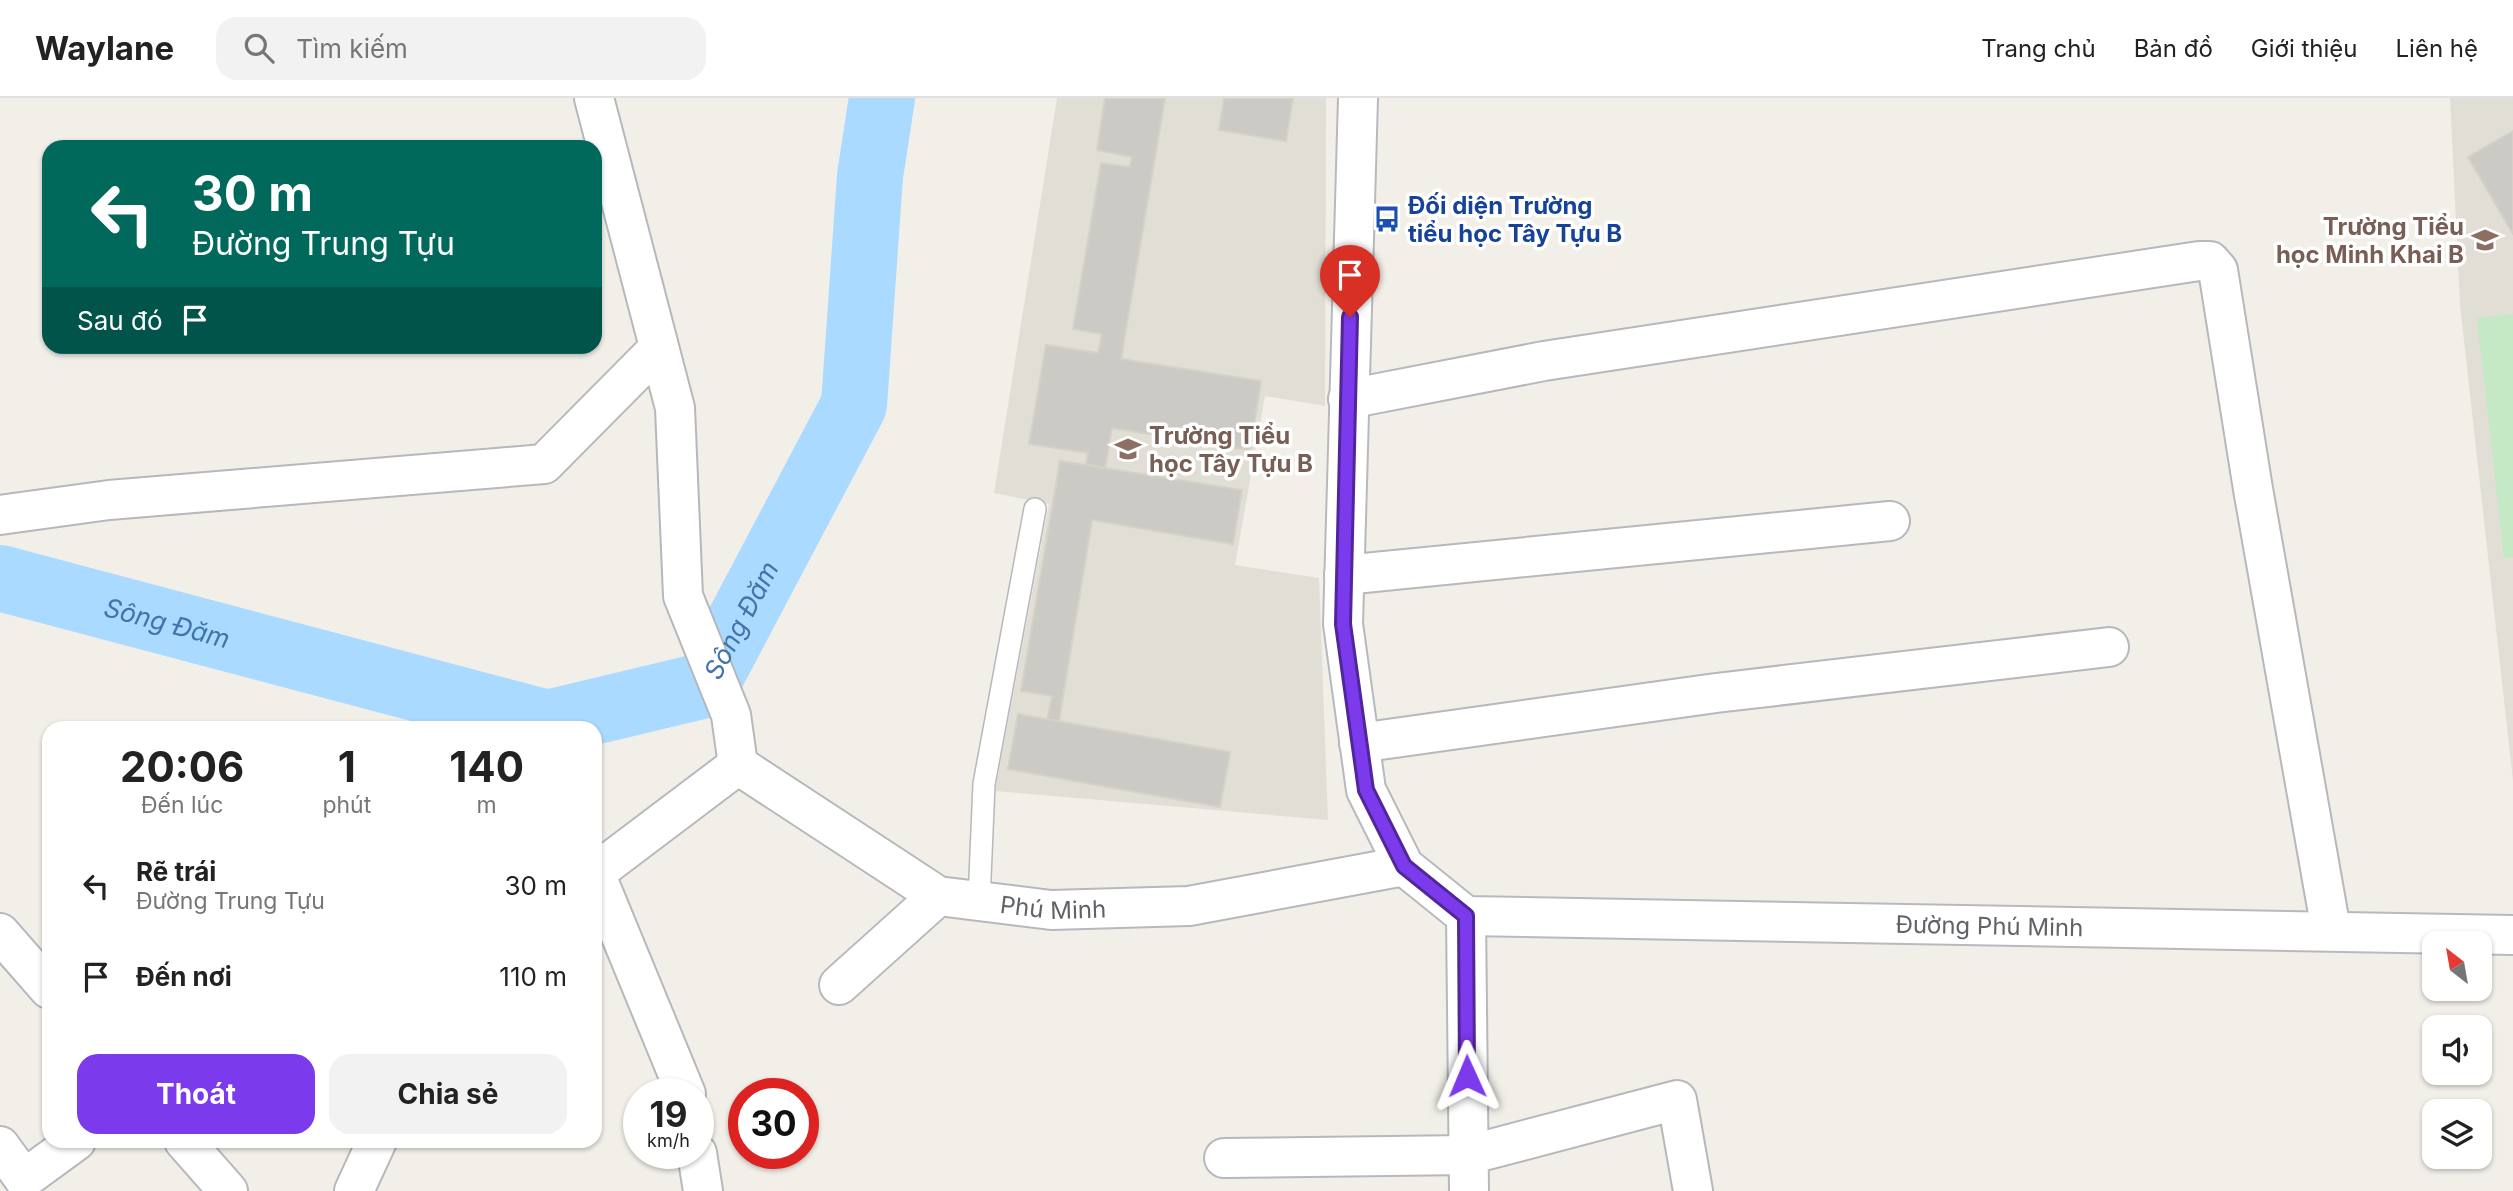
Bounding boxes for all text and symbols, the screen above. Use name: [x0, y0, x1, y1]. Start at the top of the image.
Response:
search box: [216, 17, 706, 80]
text: Waylane: [35, 28, 174, 68]
icon: search: [240, 29, 278, 67]
text: Tìm kiếm: [296, 33, 408, 64]
text: Trang chủ: [1981, 34, 2096, 63]
text: Bản đồ: [2134, 34, 2213, 63]
text: Giới thiệu: [2251, 34, 2358, 63]
text: Liên hệ: [2396, 34, 2478, 63]
text: 30 m: [192, 164, 313, 223]
icon: left: [77, 168, 168, 259]
place label: Đối diện Trường tiểu học Tây Tựu B: [1408, 191, 1622, 248]
bus stop icon: Đối diện Trường tiểu học Tây Tựu B: [1372, 204, 1402, 234]
place label: Trường Tiểu học Minh Khai B: [2276, 212, 2464, 269]
text: Đường Trung Tựu: [192, 224, 455, 263]
school or university icon: Trường Tiểu học Minh Khai B: [2470, 225, 2500, 255]
pin: [1320, 245, 1380, 317]
icon: arrive: [1331, 256, 1369, 294]
icon: arrive: [176, 301, 214, 339]
text: Sau đó: [77, 305, 162, 336]
place label: Trường Tiểu học Tây Tựu B: [1149, 421, 1313, 478]
school or university icon: Trường Tiểu học Tây Tựu B: [1113, 434, 1143, 464]
water label: Sông Đăm: [697, 556, 784, 684]
water label: Sông Đăm: [101, 591, 233, 654]
text: 20:06: [120, 741, 244, 792]
text: 1: [338, 741, 356, 792]
text: 140: [449, 741, 524, 792]
text: Đến lúc: [141, 791, 223, 819]
text: phút: [322, 791, 371, 819]
text: m: [477, 791, 497, 819]
text: Rẽ trái: [136, 856, 216, 887]
icon: left: [77, 867, 115, 905]
text: 30 m: [504, 870, 567, 901]
text: Đường Trung Tựu: [136, 887, 325, 915]
street label: Phú Minh: [998, 889, 1107, 925]
street label: Đường Phú Minh: [1895, 909, 2084, 942]
north arrow: [2422, 931, 2492, 1001]
map controls: [2422, 931, 2492, 1169]
icon: arrive: [77, 958, 115, 996]
text: Đến nơi: [136, 961, 232, 992]
text: 110 m: [499, 961, 567, 992]
button: sound: [2422, 1015, 2492, 1085]
position arrow: [1430, 1039, 1504, 1113]
button: Thoát: [77, 1054, 315, 1134]
button: Chia sẻ: [329, 1054, 567, 1134]
speed limit sign: 30: [728, 1078, 819, 1169]
text: 19: [650, 1093, 687, 1135]
button: layers: [2422, 1099, 2492, 1169]
text: km/h: [647, 1130, 690, 1151]

